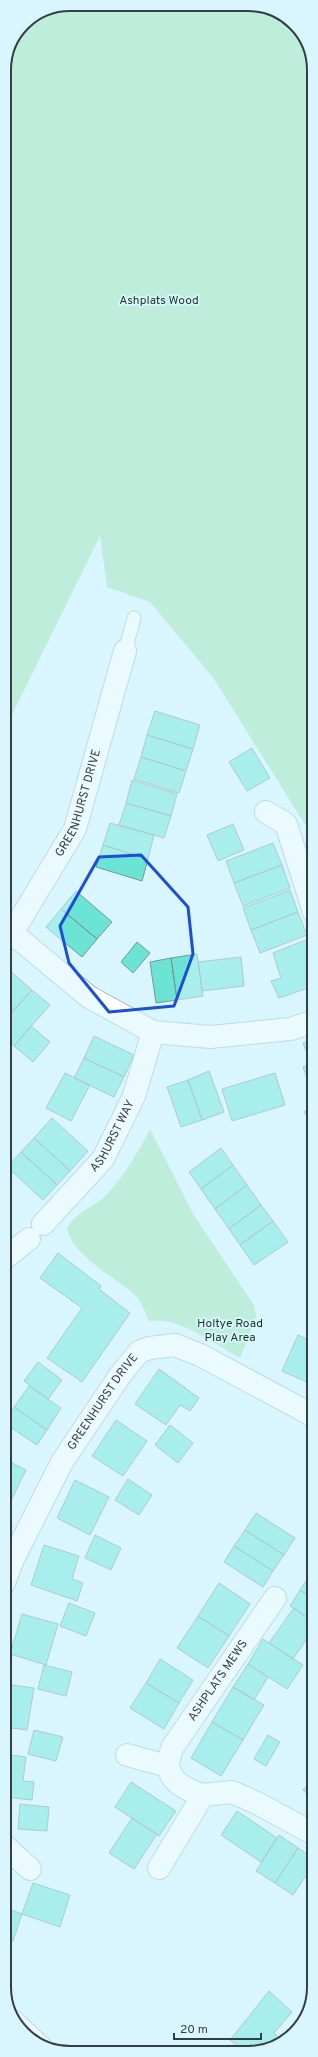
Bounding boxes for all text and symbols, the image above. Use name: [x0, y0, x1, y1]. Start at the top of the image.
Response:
park label: Ashplats Wood: [119, 293, 199, 309]
street label: GREENHURST DRIVE: [52, 748, 105, 860]
street label: ASHURST WAY: [87, 1097, 139, 1176]
park label: Holtye Road Play Area: [197, 1316, 263, 1346]
street label: GREENHURST DRIVE: [64, 1351, 142, 1453]
street label: ASHPLATS MEWS: [185, 1637, 252, 1725]
scale bar: [174, 2015, 261, 2041]
text: 20 m: [180, 2022, 208, 2038]

